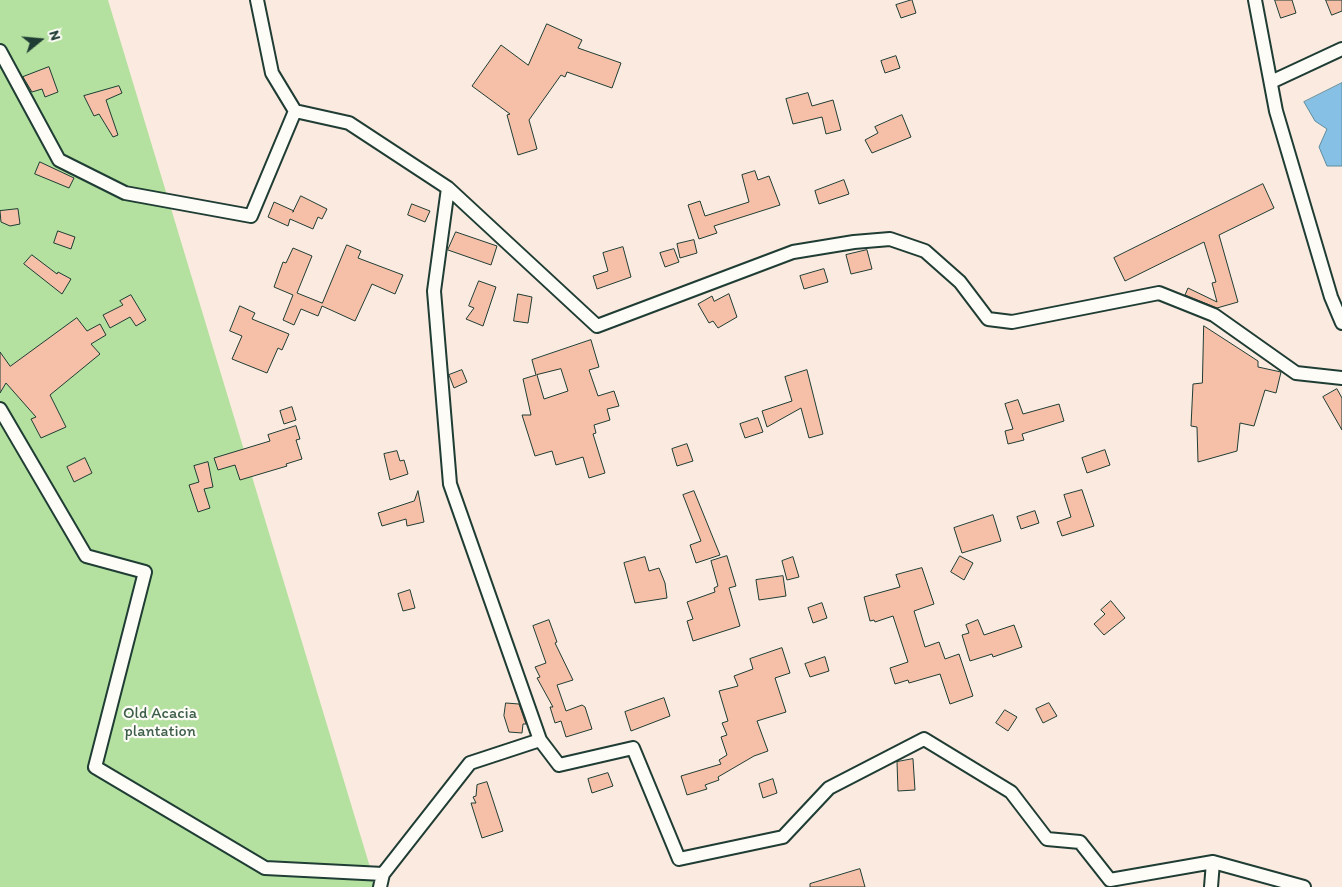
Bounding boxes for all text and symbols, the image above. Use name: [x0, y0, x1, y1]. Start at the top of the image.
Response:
north arrow: [15, 15, 65, 65]
text: N: [45, 28, 64, 42]
park label: Old Acacia plantation: [123, 704, 197, 742]

